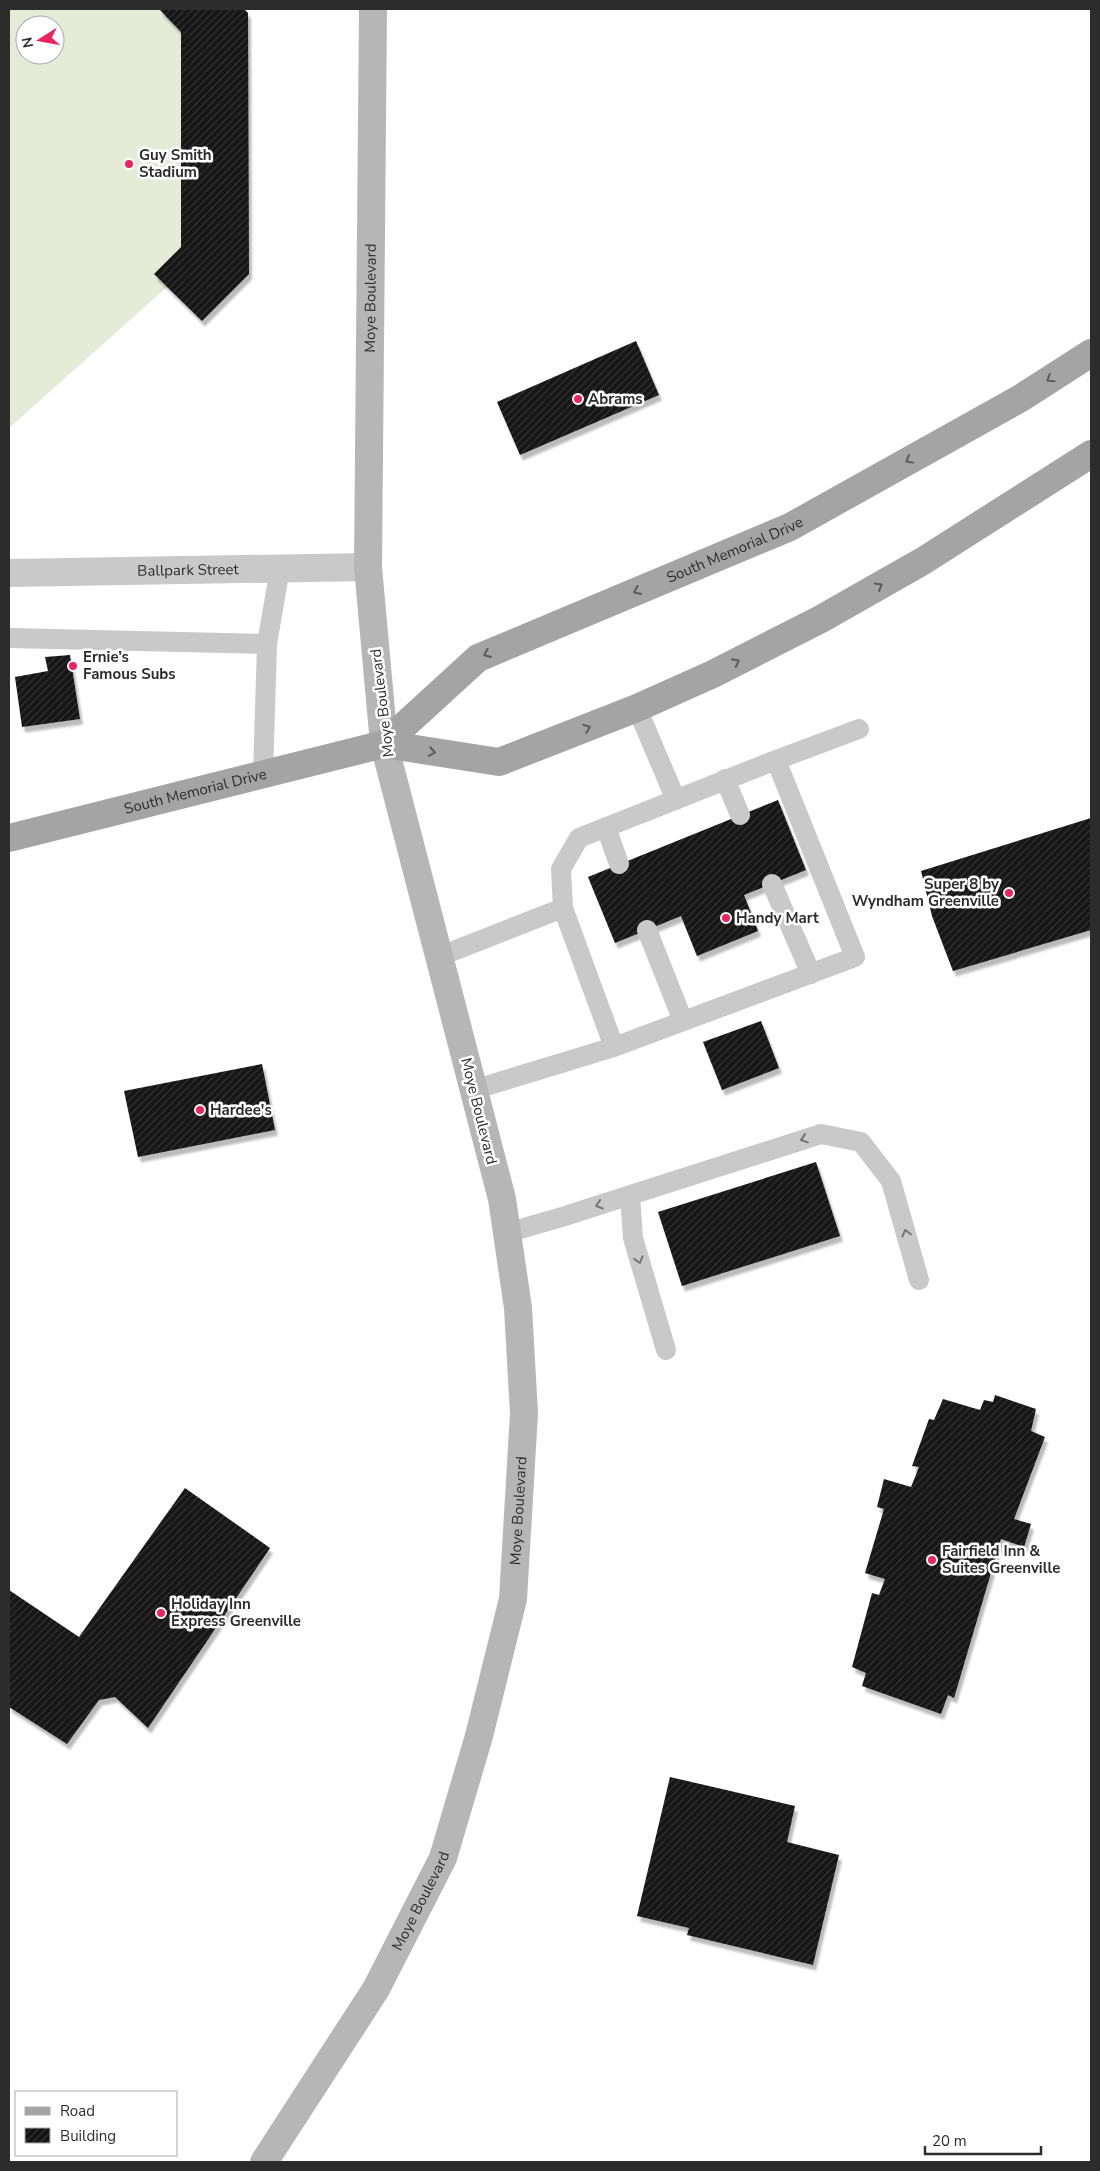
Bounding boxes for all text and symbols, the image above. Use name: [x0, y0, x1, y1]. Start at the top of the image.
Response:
north arrow: [15, 15, 65, 65]
text: N: [17, 35, 38, 49]
place label: Guy Smith Stadium: [139, 145, 212, 182]
marker: Guy Smith Stadium: [123, 158, 135, 170]
street label: Moye Boulevard: [360, 243, 381, 353]
one-way arrow: [1047, 373, 1056, 382]
place label: Abrams: [588, 389, 643, 409]
marker: Abrams: [572, 393, 584, 405]
one-way arrow: [906, 454, 915, 464]
street label: South Memorial Drive: [664, 512, 807, 588]
street label: Ballpark Street: [137, 559, 240, 581]
one-way arrow: [874, 582, 883, 592]
one-way arrow: [633, 584, 642, 595]
place label: Ernie’s Famous Subs: [83, 647, 176, 684]
one-way arrow: [483, 647, 492, 658]
street label: Moye Boulevard: [365, 648, 399, 758]
one-way arrow: [731, 658, 740, 668]
marker: Ernie’s Famous Subs: [67, 660, 79, 672]
one-way arrow: [583, 724, 591, 734]
one-way arrow: [429, 746, 437, 757]
street label: South Memorial Drive: [122, 764, 269, 819]
place label: Super 8 by Wyndham Greenville: [852, 874, 999, 911]
marker: Super 8 by Wyndham Greenville: [1003, 887, 1015, 899]
place label: Handy Mart: [736, 908, 819, 928]
marker: Handy Mart: [720, 912, 732, 924]
street label: Moye Boulevard: [456, 1056, 502, 1166]
place label: Hardee's: [210, 1100, 272, 1120]
marker: Hardee's: [194, 1104, 206, 1116]
one-way arrow: [800, 1133, 808, 1143]
one-way arrow: [595, 1199, 604, 1209]
one-way arrow: [901, 1230, 911, 1238]
one-way arrow: [634, 1256, 644, 1264]
street label: Moye Boulevard: [505, 1456, 531, 1566]
place label: Fairfield Inn & Suites Greenville: [942, 1541, 1060, 1578]
marker: Fairfield Inn & Suites Greenville: [926, 1554, 938, 1566]
place label: Holiday Inn Express Greenville: [171, 1594, 301, 1631]
marker: Holiday Inn Express Greenville: [155, 1607, 167, 1619]
street label: Moye Boulevard: [387, 1849, 454, 1954]
legend: [15, 2091, 178, 2156]
text: Road: [60, 2101, 95, 2121]
scale bar: [925, 2124, 1041, 2156]
text: Building: [60, 2126, 116, 2146]
text: 20 m: [932, 2131, 967, 2151]

